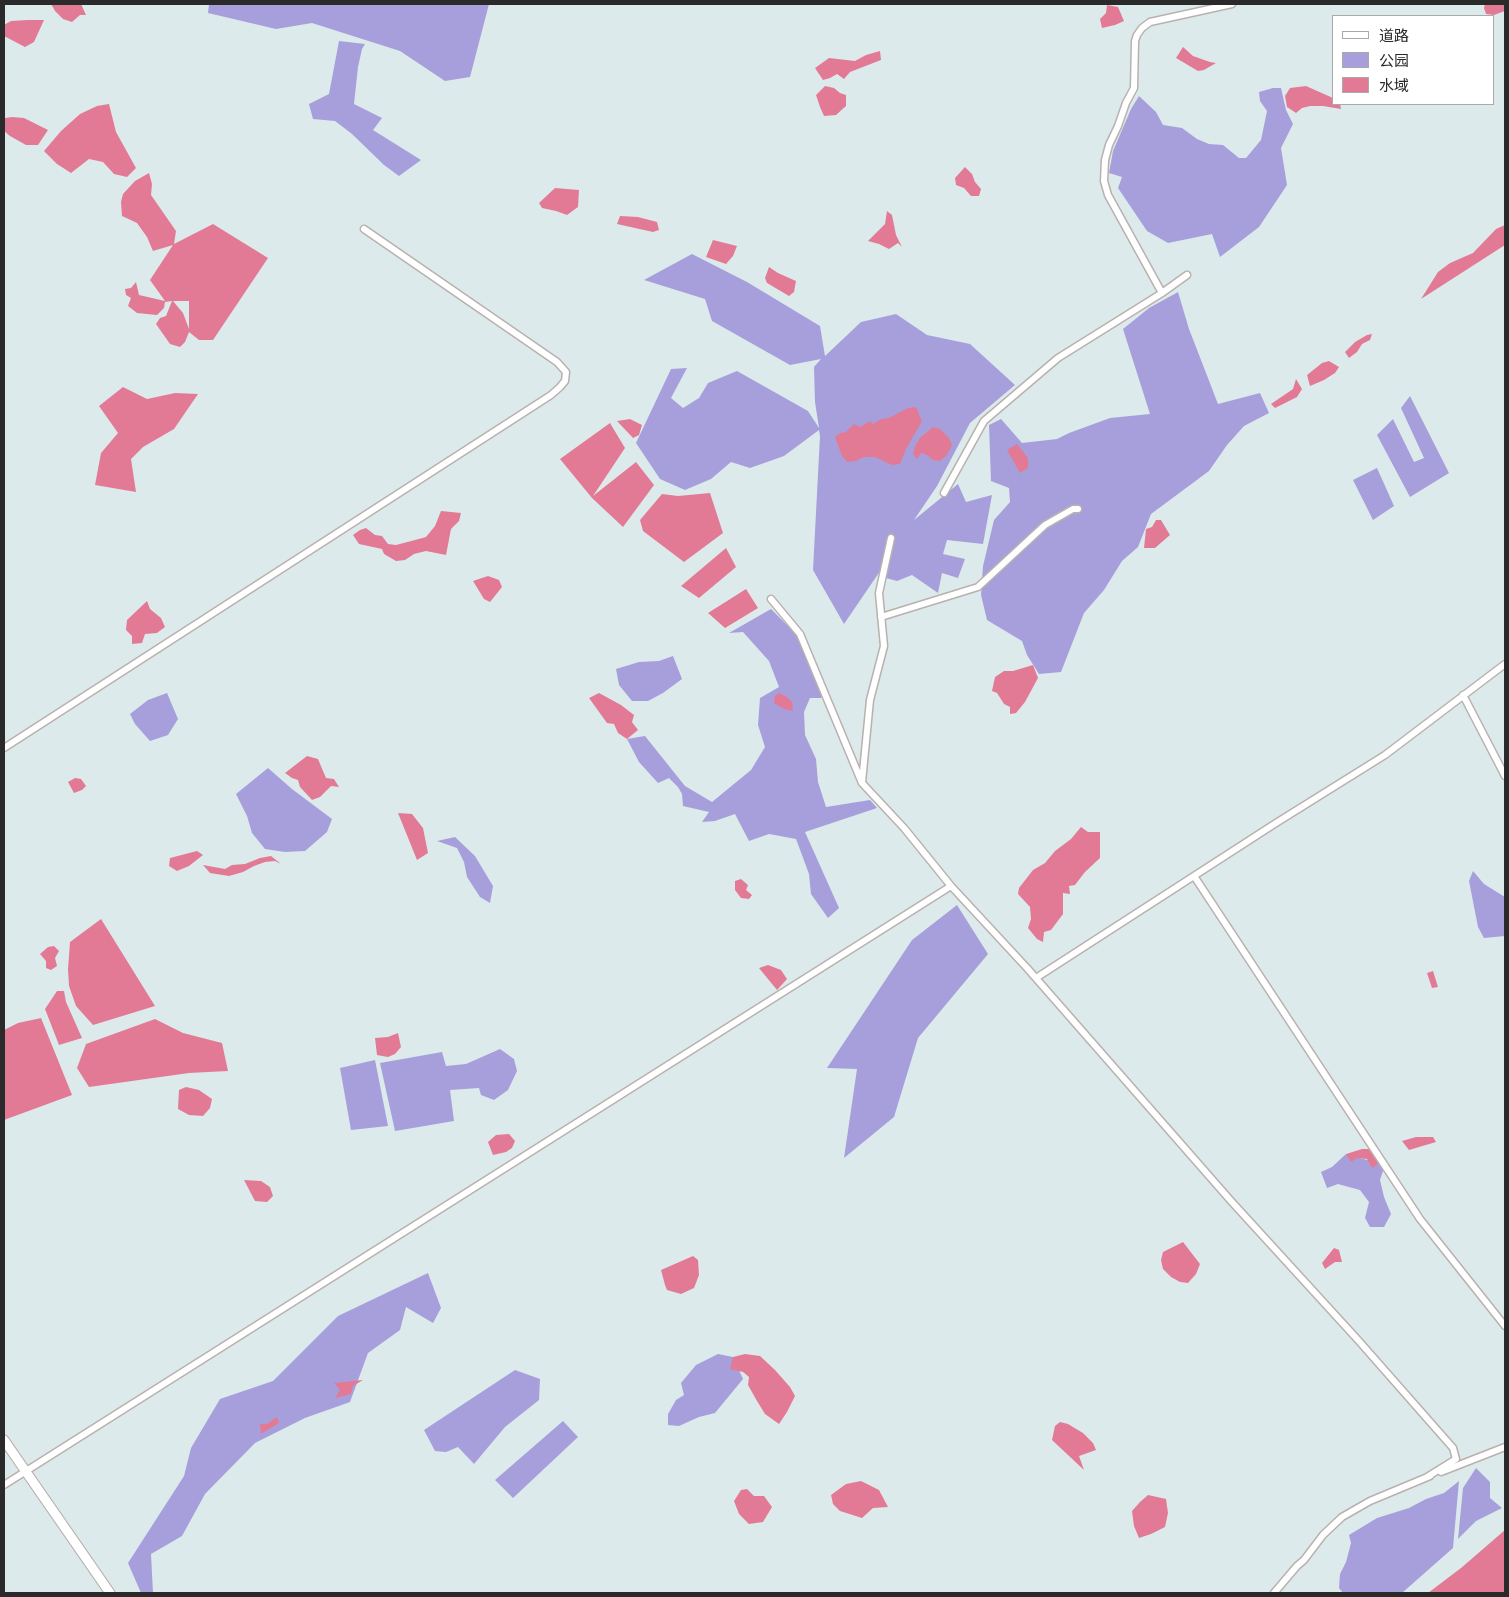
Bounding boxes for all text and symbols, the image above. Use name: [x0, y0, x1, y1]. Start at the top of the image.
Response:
legend: [1332, 15, 1494, 105]
text: 道路: [1379, 26, 1409, 45]
text: 公园: [1379, 51, 1409, 70]
text: 水域: [1379, 76, 1409, 95]

